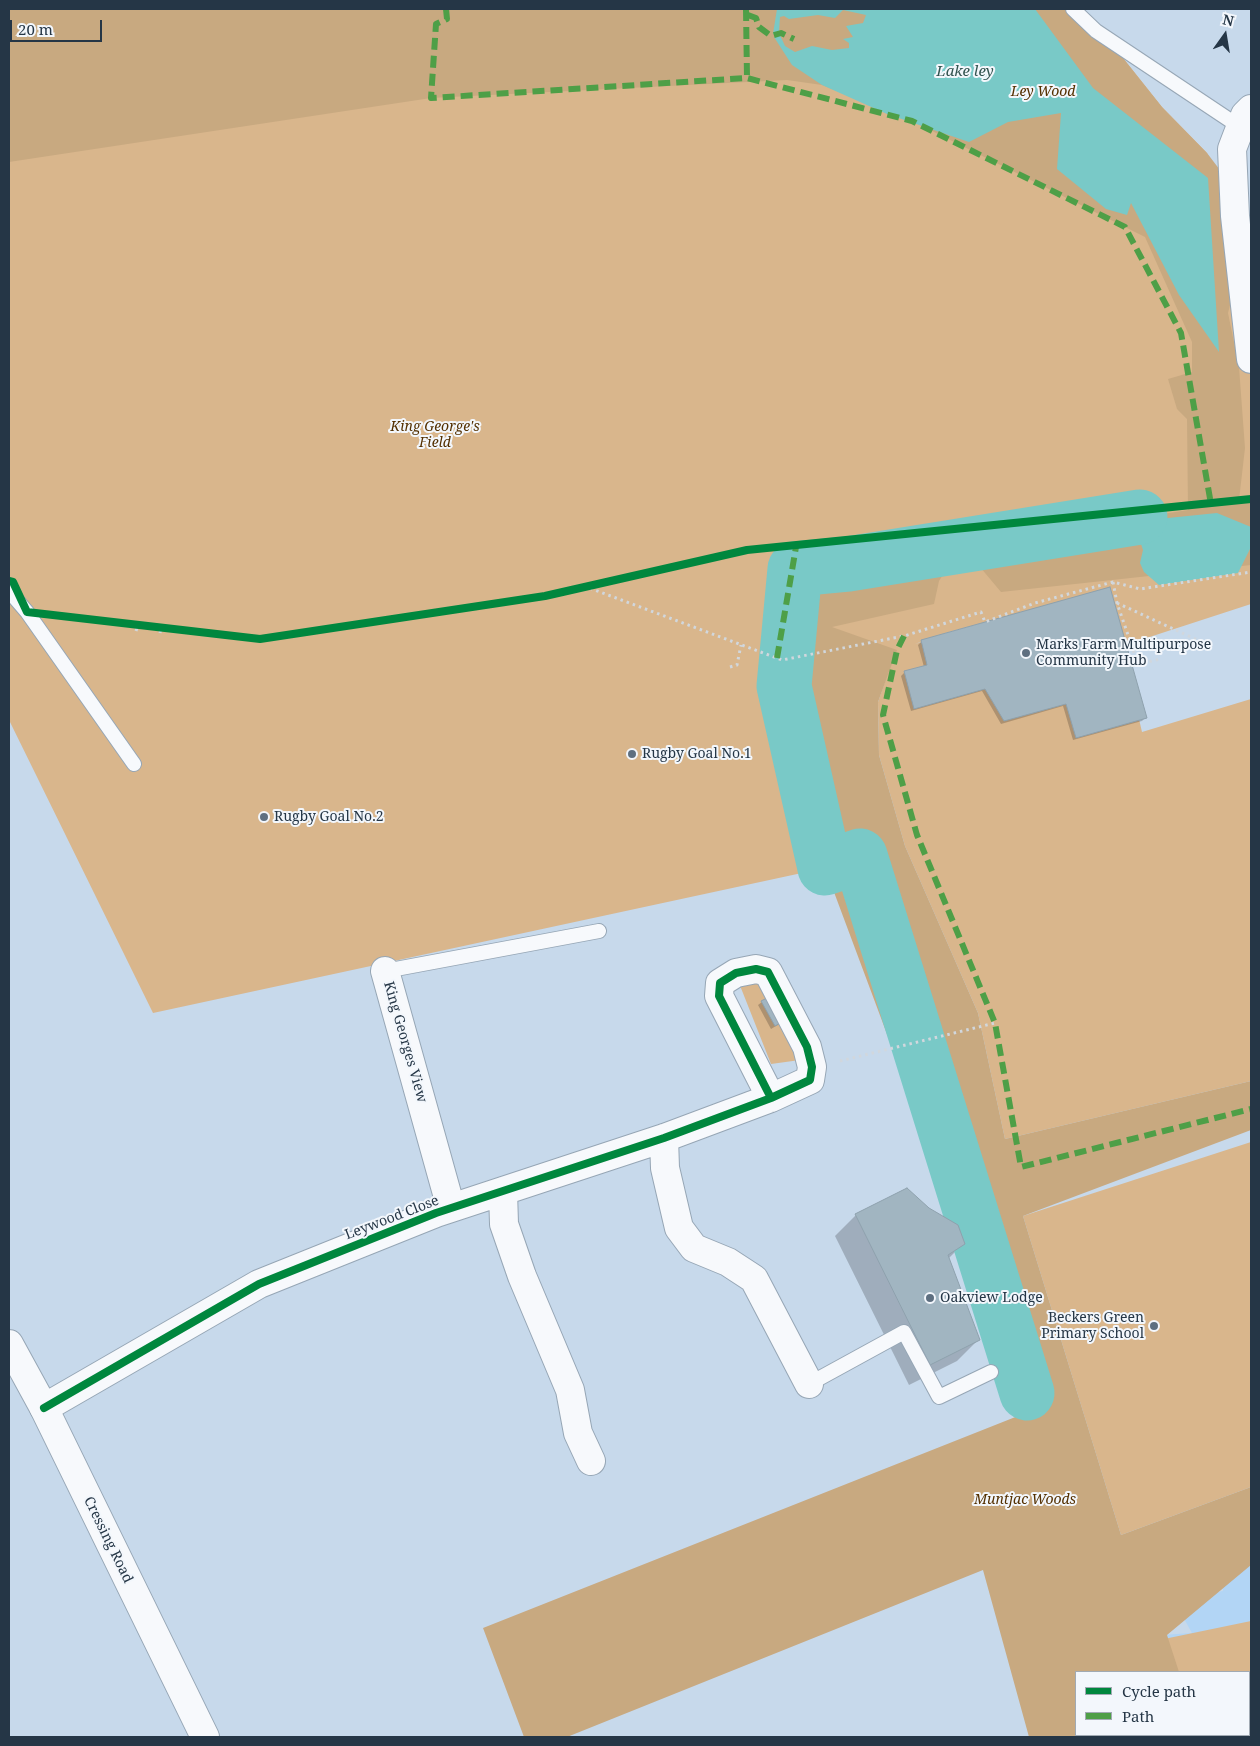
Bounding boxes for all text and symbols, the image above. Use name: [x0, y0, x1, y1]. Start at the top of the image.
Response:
text: N: [1221, 9, 1236, 30]
scale bar: [12, 10, 105, 42]
north arrow: [1200, 10, 1250, 60]
text: 20 m: [18, 19, 53, 39]
water label: Lake ley: [936, 63, 994, 81]
park label: Ley Wood: [1011, 84, 1075, 100]
park label: King George's Field: [390, 419, 480, 452]
place label: Marks Farm Multipurpose Community Hub: [1036, 637, 1211, 670]
marker: Marks Farm Multipurpose Community Hub: [1020, 647, 1032, 659]
place label: Rugby Goal No.1: [642, 746, 751, 762]
marker: Rugby Goal No.1: [626, 748, 638, 760]
place label: Rugby Goal No.2: [274, 809, 383, 825]
marker: Rugby Goal No.2: [258, 811, 270, 823]
street label: King Georges View: [380, 980, 430, 1104]
street label: Leywood Close: [343, 1192, 441, 1244]
place label: Oakview Lodge: [940, 1290, 1043, 1306]
marker: Oakview Lodge: [924, 1292, 936, 1304]
place label: Beckers Green Primary School: [1041, 1310, 1144, 1342]
marker: Beckers Green Primary School: [1148, 1320, 1160, 1332]
park label: Muntjac Woods: [974, 1492, 1076, 1508]
street label: Cressing Road: [80, 1494, 136, 1586]
legend: [1075, 1671, 1250, 1736]
text: Cycle path: [1122, 1681, 1196, 1701]
text: Path: [1122, 1706, 1154, 1726]

